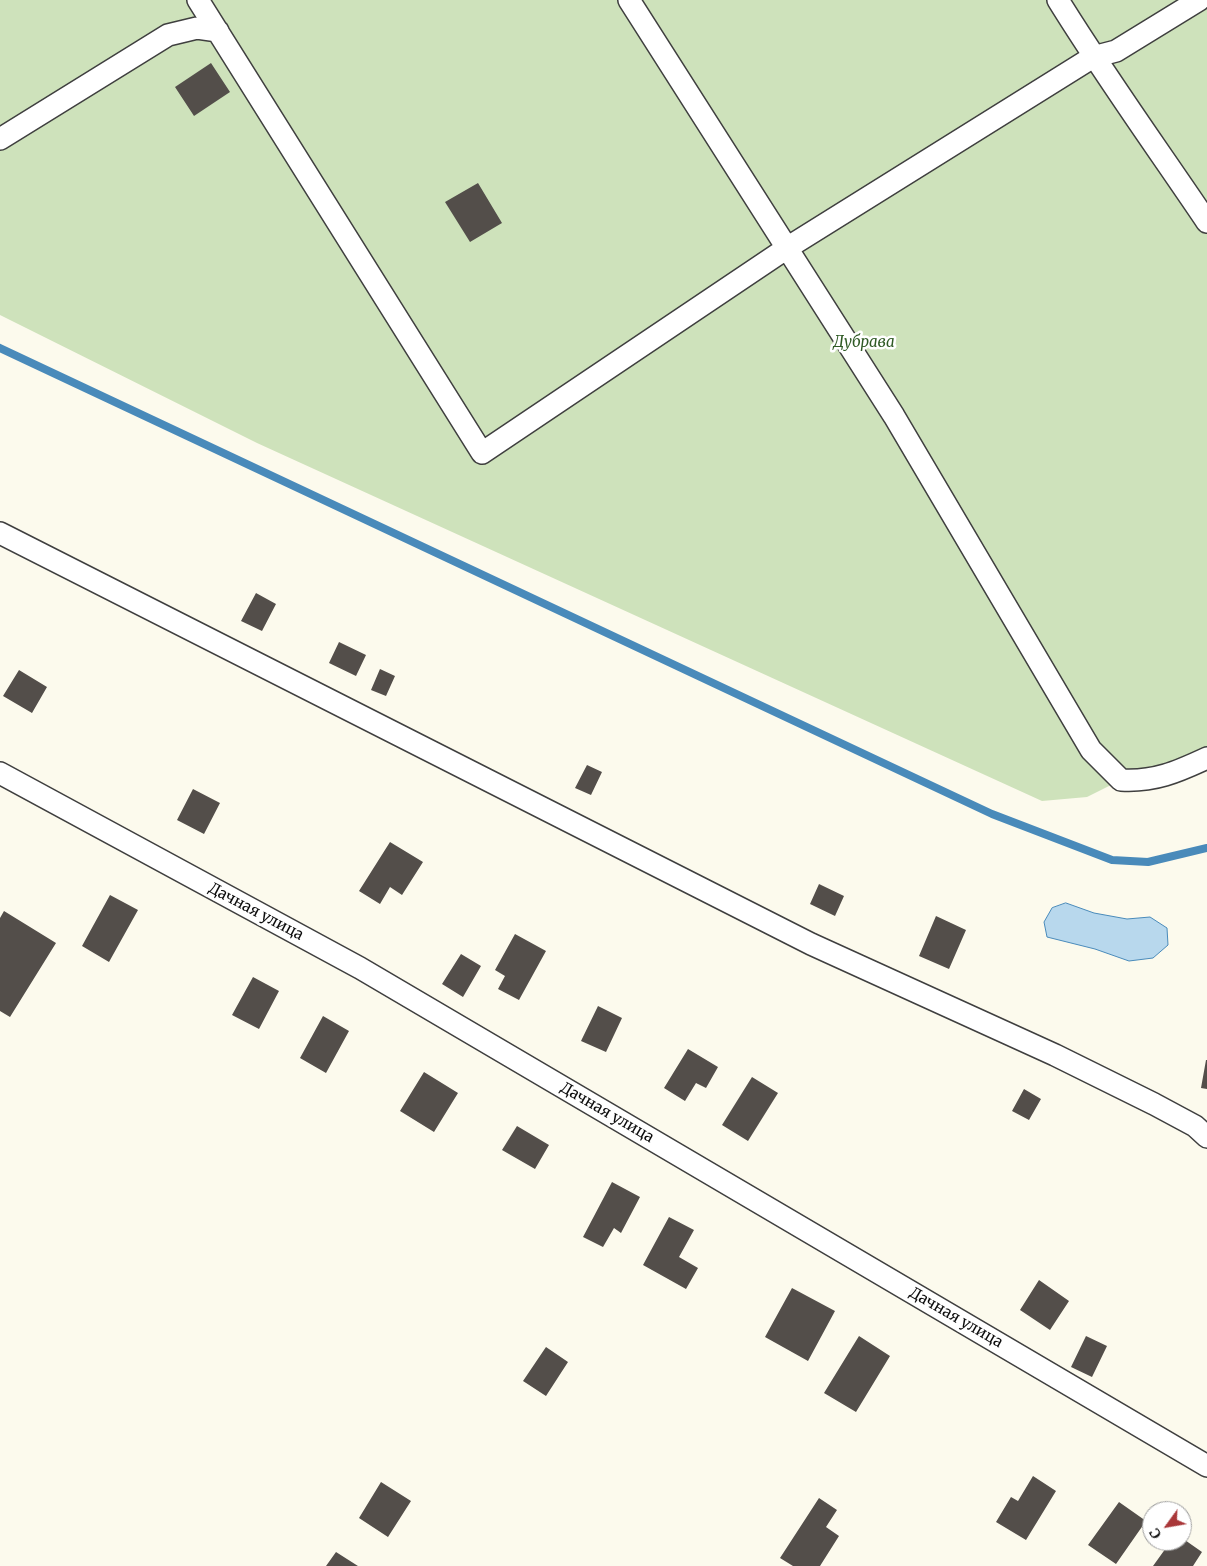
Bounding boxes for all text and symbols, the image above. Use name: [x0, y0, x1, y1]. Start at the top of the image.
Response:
park label: Дубрава: [833, 334, 895, 352]
street label: Дачная улица: [206, 879, 306, 945]
street label: Дачная улица: [557, 1079, 657, 1147]
street label: Дачная улица: [906, 1284, 1006, 1352]
north arrow: [1142, 1501, 1192, 1551]
text: С: [1145, 1525, 1165, 1542]

